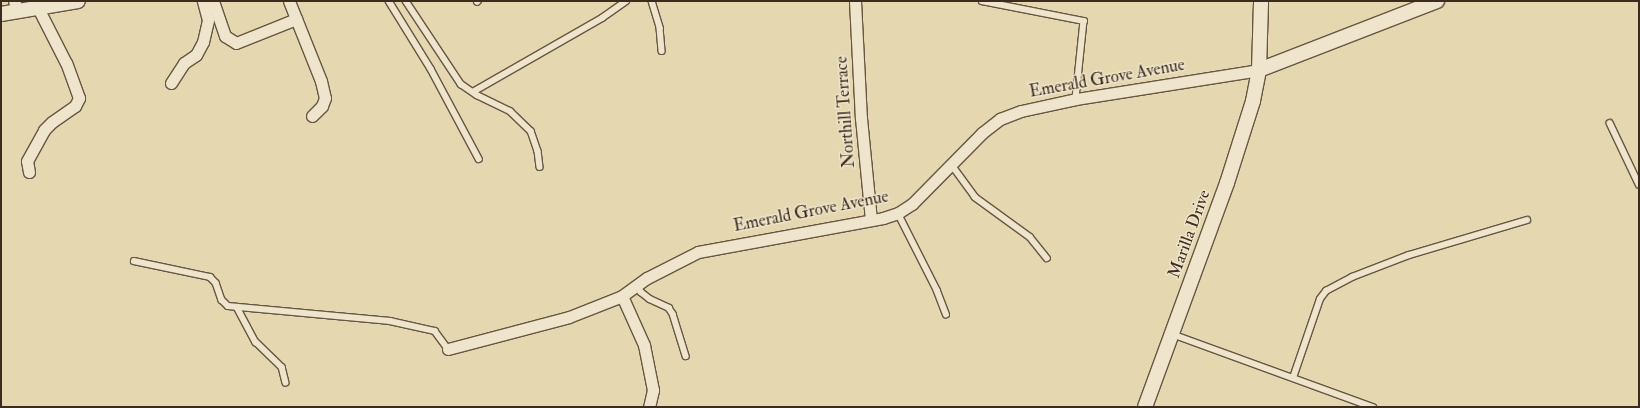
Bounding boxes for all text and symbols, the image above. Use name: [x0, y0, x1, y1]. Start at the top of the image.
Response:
street label: Emerald Grove Avenue: [1028, 54, 1186, 102]
street label: Northill Terrace: [831, 56, 859, 168]
street label: Emerald Grove Avenue: [732, 186, 890, 236]
street label: Marilla Drive: [1164, 187, 1214, 281]

